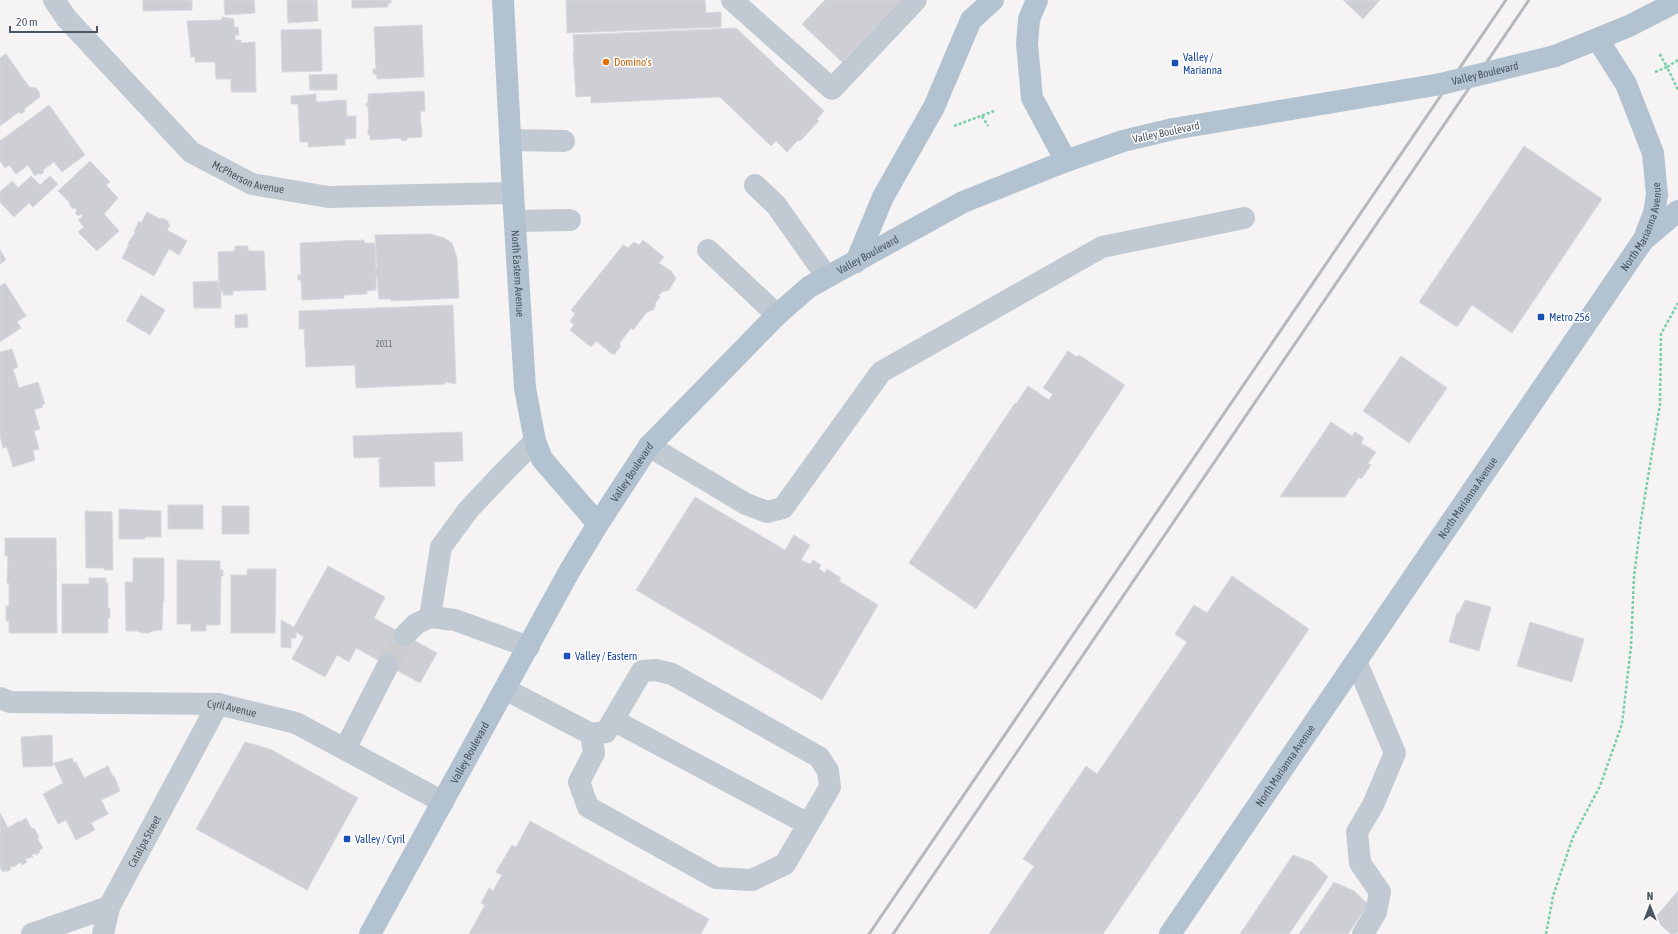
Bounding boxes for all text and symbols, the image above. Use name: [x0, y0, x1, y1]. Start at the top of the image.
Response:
scale bar: [10, 8, 97, 34]
text: 20 m: [16, 15, 38, 29]
place label: Valley / Marianna: [1183, 51, 1222, 76]
place label: Domino's: [614, 56, 652, 68]
marker: Domino's: [601, 57, 611, 67]
marker: Valley / Marianna: [1170, 58, 1180, 68]
street label: Valley Boulevard: [1450, 59, 1520, 87]
street label: Valley Boulevard: [1131, 119, 1201, 145]
street label: McPherson Avenue: [210, 158, 285, 195]
street label: North Marianna Avenue: [1618, 182, 1663, 273]
street label: North Eastern Avenue: [509, 230, 527, 317]
street label: Valley Boulevard: [835, 233, 900, 276]
place label: Metro 256: [1549, 311, 1590, 323]
marker: Metro 256: [1536, 312, 1546, 322]
house number: 2011: [376, 339, 392, 349]
street label: Valley Boulevard: [608, 440, 655, 504]
street label: North Marianna Avenue: [1435, 455, 1500, 541]
place label: Valley / Eastern: [575, 650, 637, 662]
marker: Valley / Eastern: [562, 651, 572, 661]
street label: Cyril Avenue: [207, 698, 258, 719]
street label: Valley Boulevard: [448, 720, 491, 785]
street label: North Marianna Avenue: [1253, 722, 1317, 809]
street label: Catalpa Street: [125, 813, 163, 870]
place label: Valley / Cyril: [355, 833, 405, 845]
marker: Valley / Cyril: [342, 834, 352, 844]
north arrow: [1630, 886, 1670, 926]
text: N: [1647, 890, 1653, 902]

